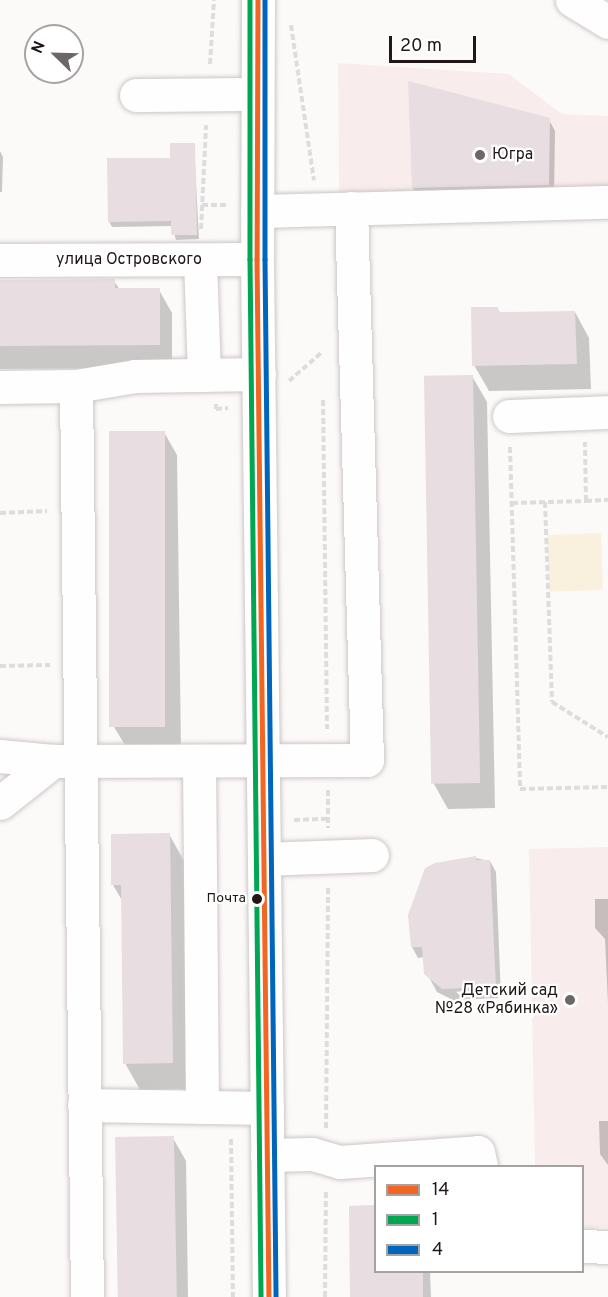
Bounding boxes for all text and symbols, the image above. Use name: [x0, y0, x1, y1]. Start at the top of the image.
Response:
north arrow: [24, 24, 84, 84]
scale bar: [392, 24, 479, 62]
text: 20 m: [400, 35, 442, 58]
text: N: [28, 39, 51, 57]
place label: Югра: [492, 145, 533, 165]
marker: Югра: [473, 148, 487, 162]
street label: улица Островского: [56, 250, 202, 270]
place label: Почта: [207, 891, 246, 907]
marker: Почта: [251, 893, 263, 905]
place label: Детский сад №28 «Рябинка»: [435, 981, 558, 1019]
marker: Детский сад №28 «Рябинка»: [563, 993, 577, 1007]
legend: [374, 1165, 584, 1273]
text: 14: [432, 1179, 450, 1202]
text: 1: [432, 1209, 439, 1232]
text: 4: [432, 1239, 443, 1262]

